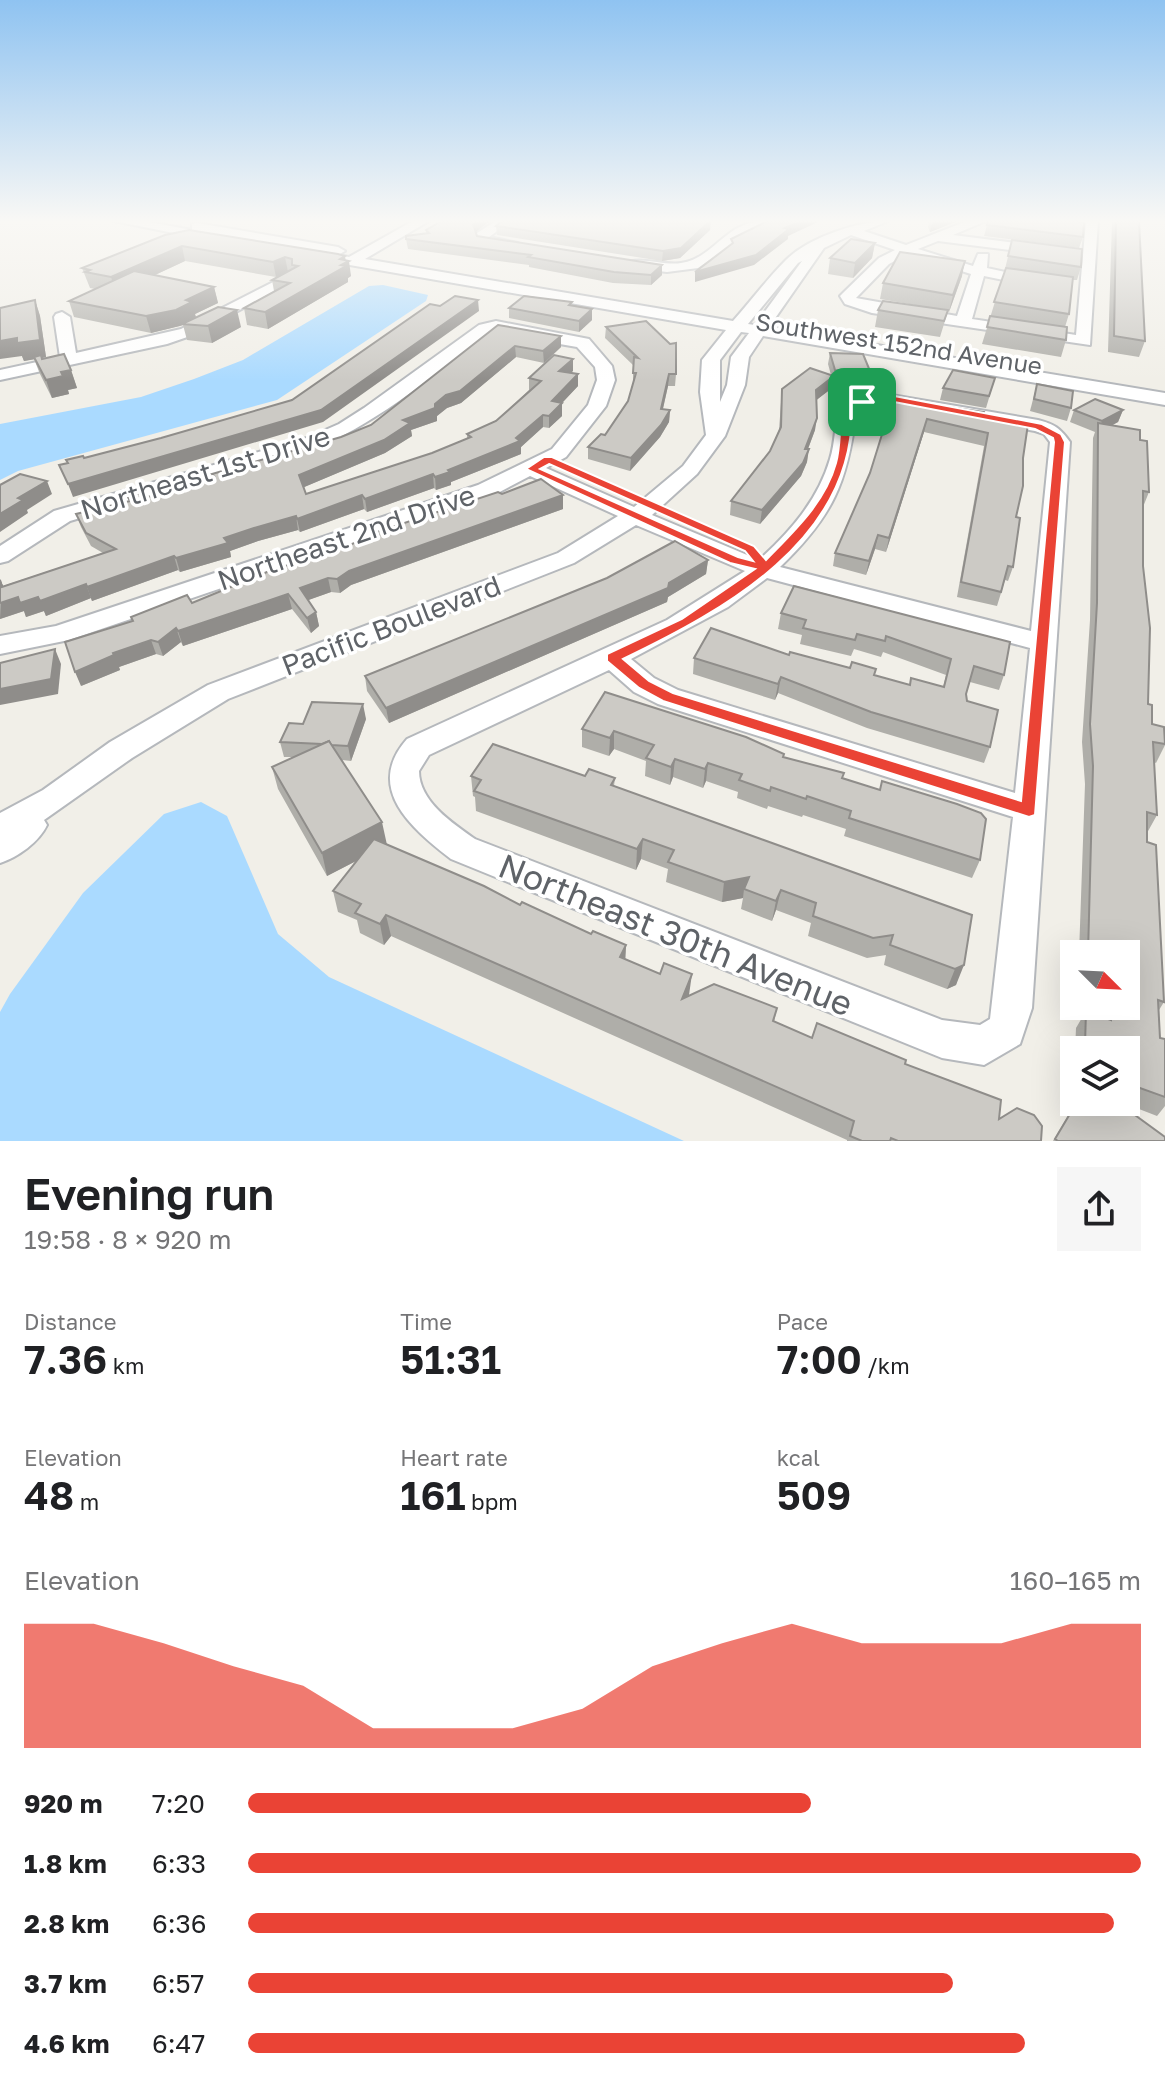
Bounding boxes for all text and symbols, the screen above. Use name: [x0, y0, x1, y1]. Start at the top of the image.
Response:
street label: Southwest 152nd Avenue: [754, 306, 1044, 380]
pin: [828, 368, 896, 436]
icon: arrive: [840, 380, 884, 424]
street label: Northeast 1st Drive: [76, 418, 334, 526]
street label: Northeast 2nd Drive: [213, 477, 479, 597]
street label: Pacific Boulevard: [277, 568, 505, 682]
street label: Northeast 30th Avenue: [493, 845, 859, 1023]
north arrow: [1060, 940, 1140, 1020]
map controls: [1060, 940, 1140, 1116]
button: layers: [1060, 1036, 1140, 1116]
text: Evening run: [24, 1167, 274, 1220]
button: share: [1057, 1167, 1141, 1251]
text: 19:58 · 8 × 920 m: [24, 1224, 231, 1255]
text: Distance: [24, 1308, 116, 1335]
text: Time: [400, 1308, 452, 1335]
text: Pace: [777, 1308, 828, 1335]
text: 7.36: [24, 1335, 107, 1383]
text: 51:31: [400, 1335, 501, 1383]
text: 7:00: [777, 1335, 862, 1383]
text: km: [107, 1352, 145, 1379]
text: /km: [862, 1352, 910, 1379]
text: Elevation: [24, 1444, 122, 1471]
text: Heart rate: [400, 1444, 508, 1471]
text: kcal: [777, 1444, 820, 1471]
text: 48: [24, 1471, 74, 1519]
text: 161: [400, 1471, 466, 1519]
text: 509: [777, 1471, 851, 1519]
text: m: [74, 1488, 99, 1515]
text: bpm: [466, 1488, 518, 1515]
text: Elevation: [24, 1565, 140, 1596]
text: 160–165 m: [1010, 1565, 1141, 1596]
text: 920 m: [24, 1788, 103, 1819]
text: 7:20: [152, 1788, 205, 1819]
text: 1.8 km: [24, 1848, 107, 1879]
text: 6:33: [152, 1848, 206, 1879]
text: 2.8 km: [24, 1908, 109, 1939]
text: 6:36: [152, 1908, 206, 1939]
text: 3.7 km: [24, 1968, 107, 1999]
text: 6:57: [152, 1968, 204, 1999]
text: 4.6 km: [24, 2028, 109, 2059]
text: 6:47: [152, 2028, 205, 2059]

